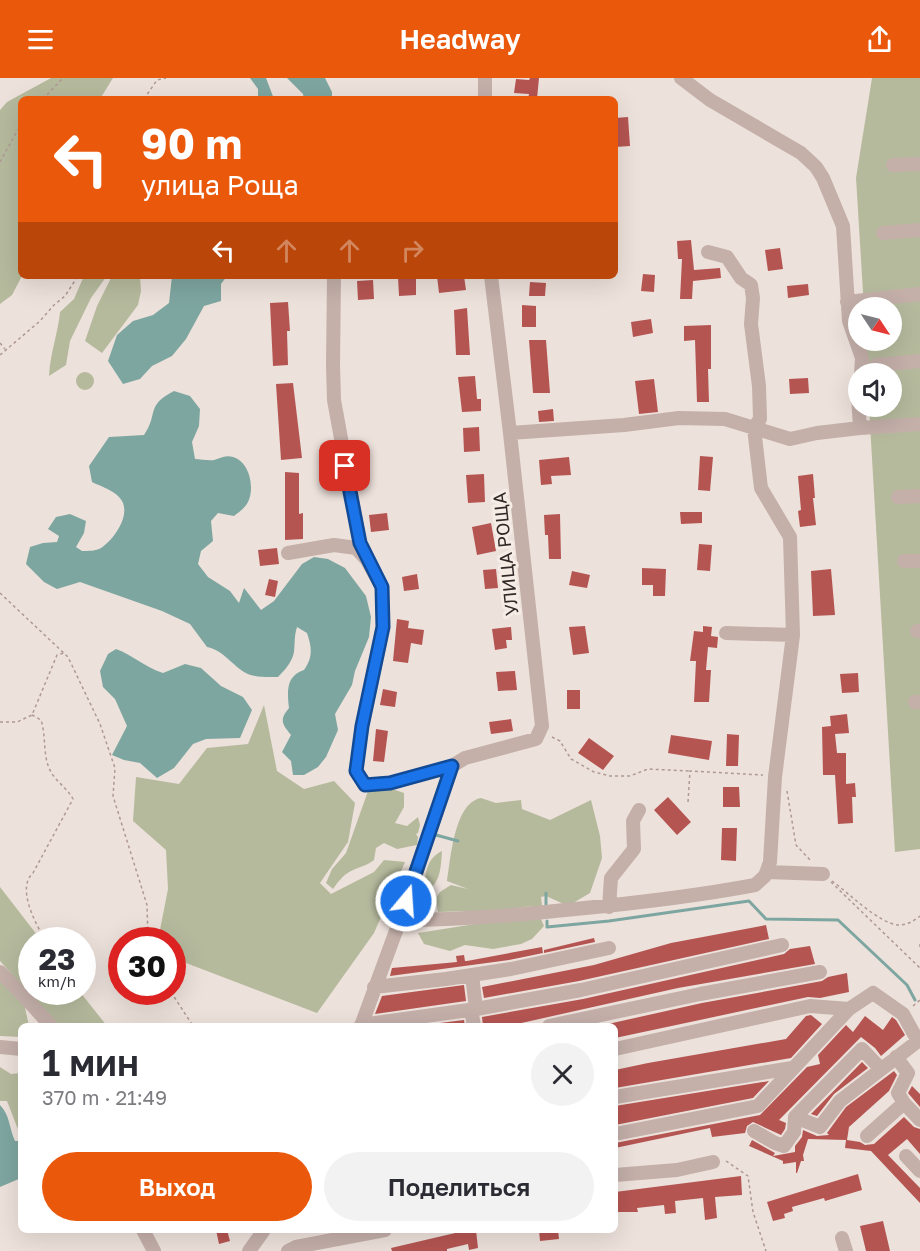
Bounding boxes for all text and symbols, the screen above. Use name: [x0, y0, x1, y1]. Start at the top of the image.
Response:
icon: menu: [24, 23, 57, 56]
text: Headway: [399, 23, 521, 55]
icon: share: [863, 23, 896, 56]
text: 90 m: [141, 118, 242, 168]
icon: left: [42, 120, 120, 198]
text: улица Роща: [141, 169, 299, 201]
icon: left: [207, 234, 240, 267]
icon: ahead: [270, 234, 303, 267]
icon: ahead: [333, 234, 366, 267]
icon: right: [396, 234, 429, 267]
north arrow: [848, 297, 902, 351]
map controls: [848, 297, 902, 417]
button: sound: [848, 363, 902, 417]
pin: [319, 440, 370, 491]
icon: arrive: [328, 449, 361, 482]
street label: УЛИЦА РОЩА: [488, 491, 522, 617]
position arrow: [374, 869, 438, 933]
speed limit sign: 30: [108, 927, 186, 1005]
text: 23: [39, 941, 75, 977]
text: km/h: [38, 972, 76, 990]
text: 1 мин: [42, 1041, 139, 1084]
button: close: [531, 1043, 594, 1106]
text: 370 m · 21:49: [42, 1085, 167, 1109]
button: Выход: [42, 1152, 312, 1221]
button: Поделиться: [324, 1152, 594, 1221]

